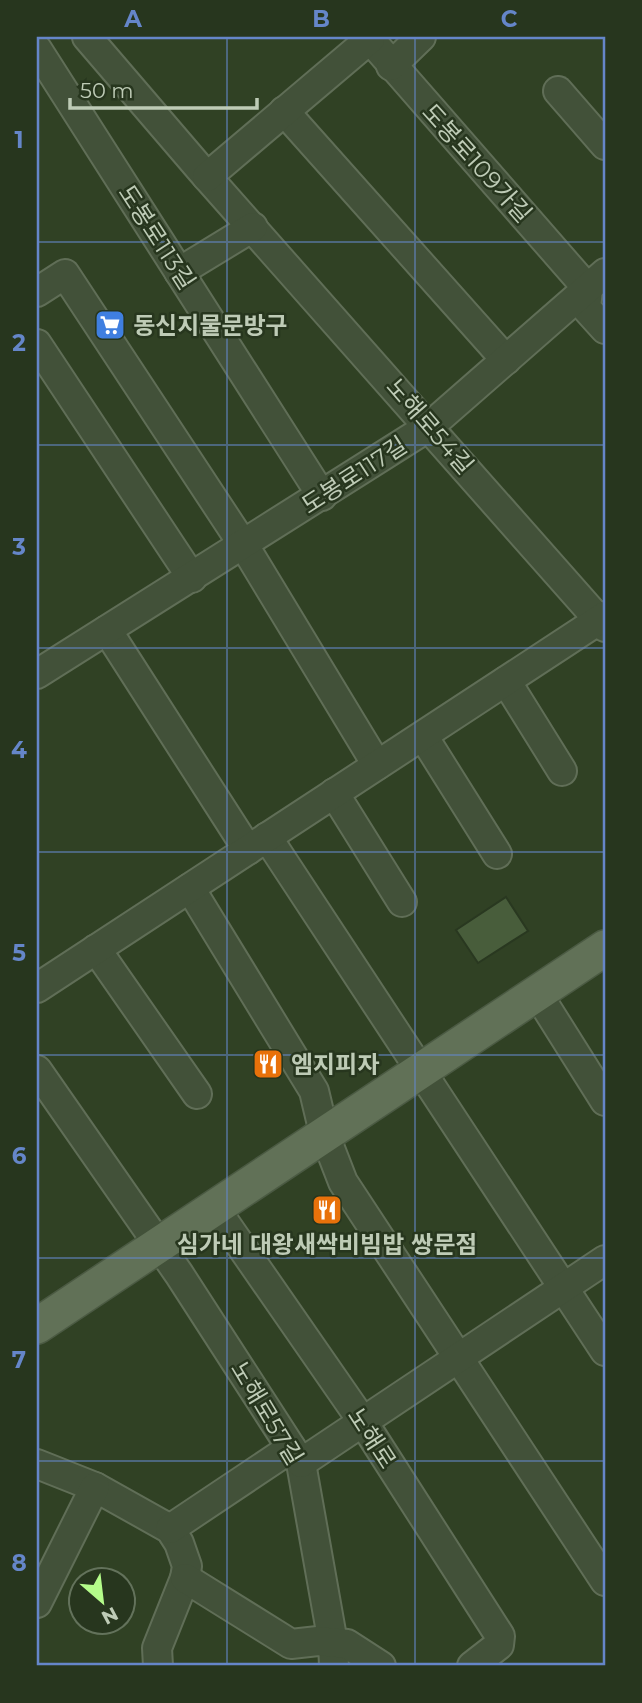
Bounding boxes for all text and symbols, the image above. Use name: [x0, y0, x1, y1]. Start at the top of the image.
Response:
text: A: [123, 5, 142, 33]
text: B: [312, 5, 330, 33]
text: C: [501, 5, 518, 33]
scale bar: [70, 66, 257, 110]
text: 50 m: [80, 78, 134, 103]
street label: 도봉로109가길: [416, 98, 538, 228]
text: 1: [14, 126, 24, 154]
street label: 도봉로113길: [112, 179, 202, 295]
supermarket icon: 동신지물문방구: [93, 308, 127, 342]
place label: 동신지물문방구: [133, 311, 288, 340]
text: 2: [12, 329, 26, 357]
street label: 노해로54길: [380, 372, 480, 480]
street label: 도봉로117길: [296, 430, 412, 520]
text: 3: [11, 533, 26, 561]
text: 4: [11, 736, 27, 764]
text: 5: [12, 939, 26, 967]
restaurant icon: 엠지피자: [251, 1047, 285, 1081]
place label: 엠지피자: [291, 1050, 379, 1079]
text: 6: [12, 1142, 27, 1170]
restaurant icon: 심가네 대왕새싹비빔밥 쌍문점: [310, 1193, 344, 1227]
place label: 심가네 대왕새싹비빔밥 쌍문점: [177, 1230, 477, 1259]
text: 7: [12, 1346, 26, 1374]
street label: 노해로57길: [225, 1356, 309, 1470]
street label: 노해로: [342, 1402, 402, 1474]
text: 8: [11, 1549, 27, 1577]
north arrow: [66, 1566, 136, 1636]
text: N: [98, 1602, 122, 1629]

